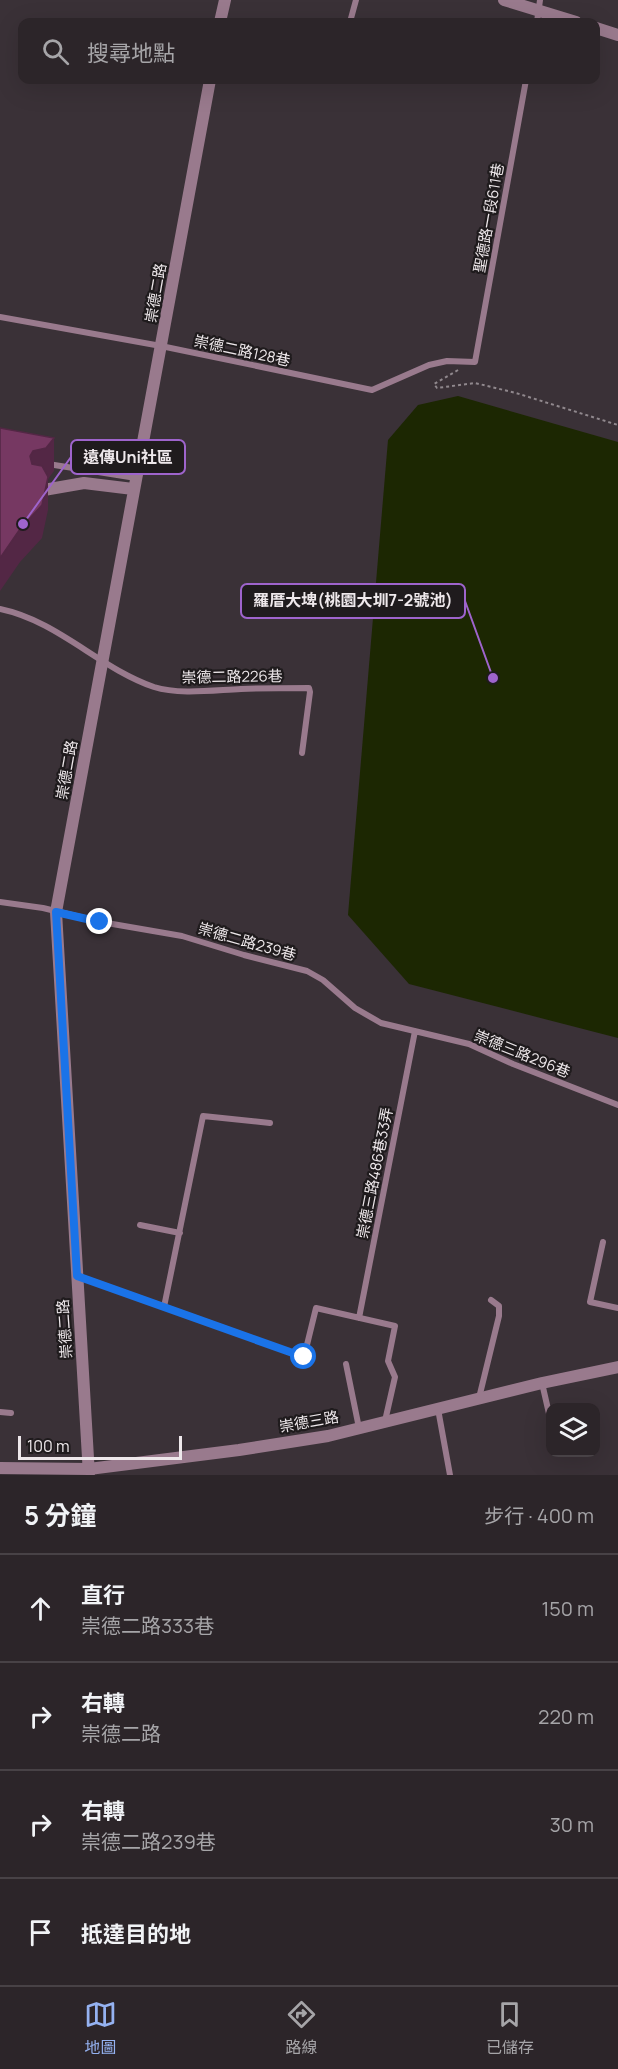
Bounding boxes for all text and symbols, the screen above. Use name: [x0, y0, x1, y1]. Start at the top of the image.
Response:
search box: [18, 18, 600, 84]
icon: search: [39, 35, 72, 68]
text: 搜尋地點: [87, 38, 175, 68]
street label: 聖德路一段611巷: [469, 162, 508, 274]
street label: 崇德二路: [140, 262, 171, 324]
street label: 崇德二路128巷: [192, 330, 292, 371]
callout: 遠傳Uni社區: [71, 440, 185, 474]
text: 遠傳Uni社區: [83, 446, 173, 468]
callout: 羅厝大埤(桃園大圳7-2號池): [241, 584, 465, 618]
text: 羅厝大埤(桃園大圳7-2號池): [253, 589, 453, 611]
street label: 崇德二路226巷: [181, 665, 283, 688]
street label: 崇德二路: [51, 739, 82, 801]
route end: [86, 908, 112, 934]
street label: 崇德二路239巷: [196, 917, 299, 966]
street label: 崇德三路296巷: [471, 1025, 573, 1082]
street label: 崇德三路486巷33弄: [351, 1105, 398, 1240]
street label: 崇德二路: [52, 1298, 77, 1360]
route start: [290, 1343, 316, 1369]
map controls: [546, 1403, 600, 1457]
button: layers: [546, 1403, 600, 1457]
street label: 崇德三路: [278, 1406, 340, 1437]
scale bar: [18, 1433, 182, 1460]
text: 100 m: [27, 1435, 70, 1457]
text: 5 分鐘: [24, 1497, 96, 1533]
text: 步行 · 400 m: [484, 1502, 594, 1529]
text: 直行: [81, 1580, 125, 1610]
icon: ahead: [24, 1592, 57, 1625]
text: 150 m: [541, 1595, 594, 1622]
text: 崇德二路333巷: [81, 1612, 214, 1639]
text: 右轉: [81, 1688, 125, 1718]
icon: right: [24, 1700, 57, 1733]
text: 220 m: [538, 1703, 594, 1730]
text: 崇德二路: [81, 1720, 161, 1747]
text: 右轉: [81, 1796, 125, 1826]
icon: right: [24, 1808, 57, 1841]
text: 30 m: [550, 1811, 594, 1838]
text: 崇德二路239巷: [81, 1828, 216, 1855]
icon: arrive: [24, 1916, 57, 1949]
text: 抵達目的地: [81, 1919, 191, 1949]
tab: 地圖: [84, 1998, 117, 2058]
tab: 路線: [285, 1998, 318, 2058]
tab: 已儲存: [486, 1998, 534, 2058]

